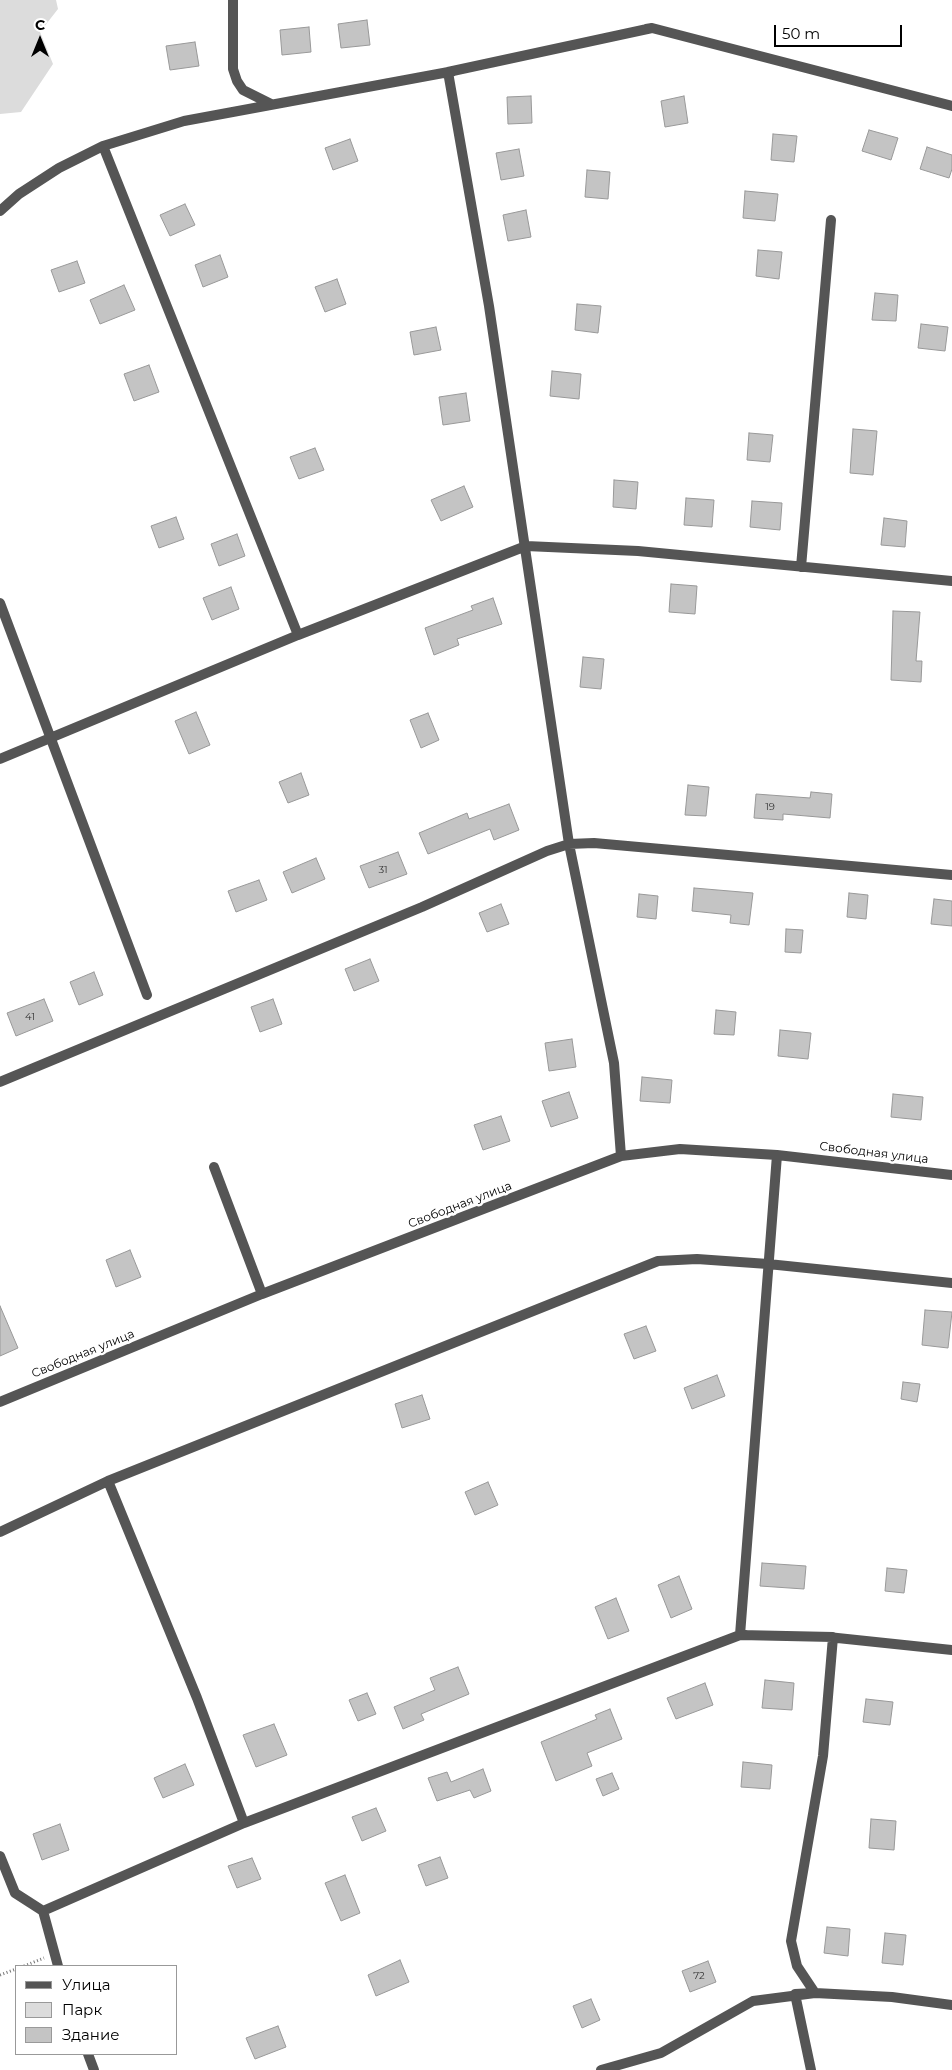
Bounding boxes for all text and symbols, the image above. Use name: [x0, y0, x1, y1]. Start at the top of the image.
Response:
north arrow: [15, 15, 65, 65]
scale bar: [777, 15, 904, 47]
text: С: [35, 16, 45, 34]
text: 50 m: [782, 24, 820, 43]
house number: 19: [765, 801, 775, 813]
house number: 31: [378, 864, 388, 876]
house number: 41: [25, 1011, 35, 1023]
street label: Свободная улица: [819, 1139, 929, 1167]
street label: Свободная улица: [406, 1179, 514, 1231]
street label: Свободная улица: [29, 1327, 137, 1381]
legend: [15, 1965, 178, 2055]
house number: 72: [693, 1970, 705, 1982]
text: Улица: [62, 1975, 110, 1994]
text: Парк: [62, 2000, 102, 2019]
text: Здание: [62, 2025, 120, 2044]

